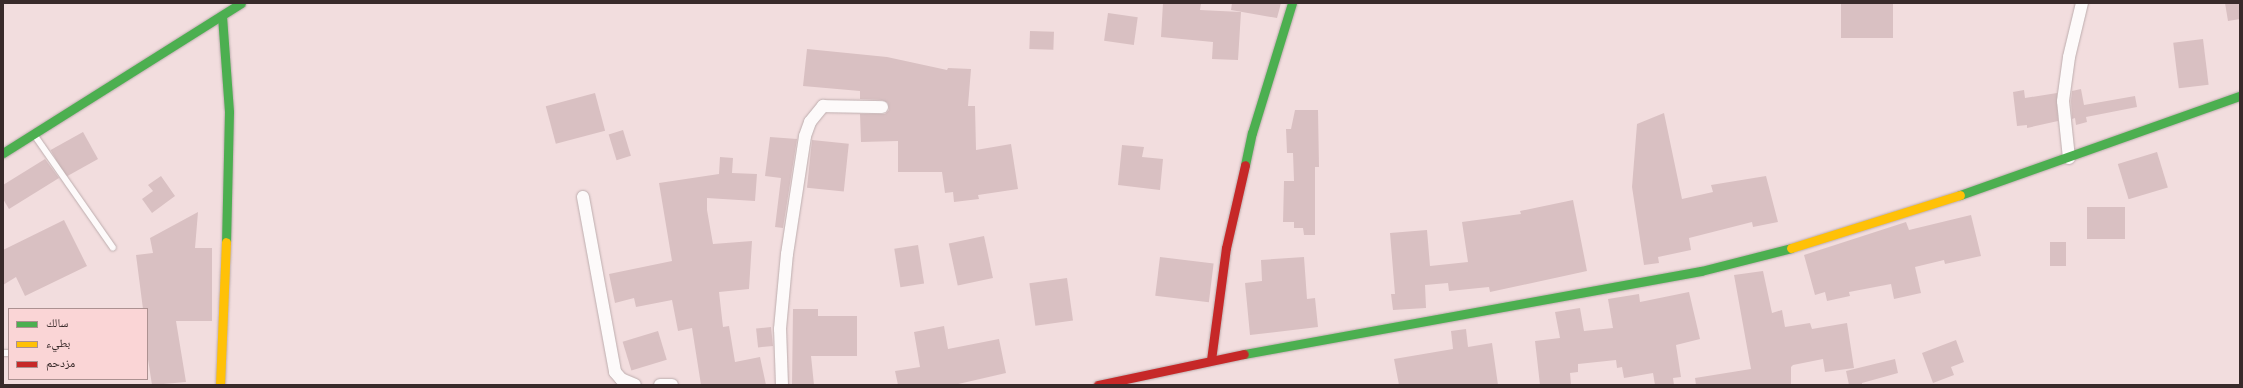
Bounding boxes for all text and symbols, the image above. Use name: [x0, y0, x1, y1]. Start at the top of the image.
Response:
legend: [8, 308, 148, 380]
text: سالك: [46, 316, 68, 331]
text: بطيء: [46, 336, 70, 351]
text: مزدحم: [46, 356, 75, 371]

